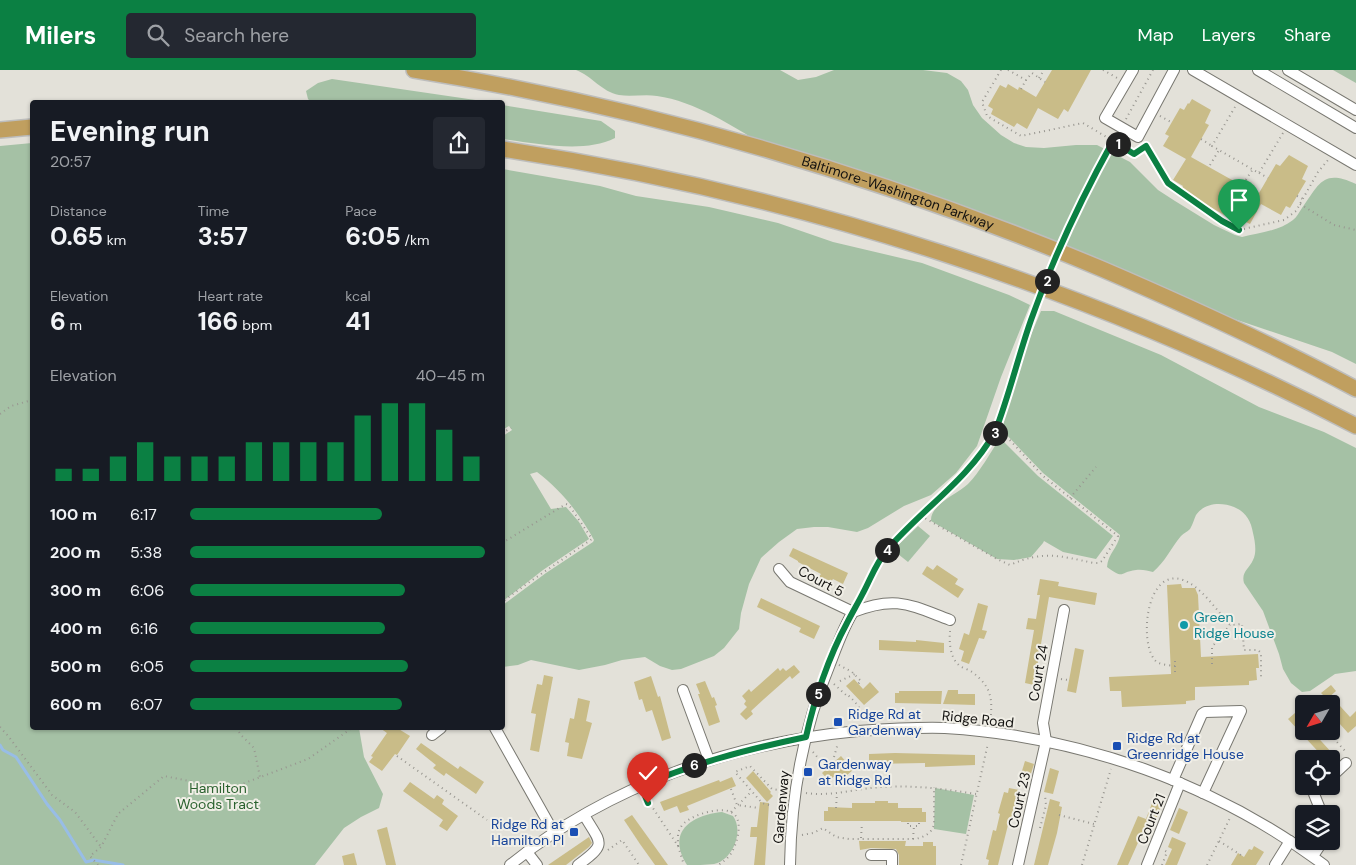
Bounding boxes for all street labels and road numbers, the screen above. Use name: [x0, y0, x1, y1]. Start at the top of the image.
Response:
street label: Baltimore-Washington Parkway: [800, 152, 997, 234]
street label: Court 5: [795, 561, 847, 601]
street label: Court 24: [1024, 643, 1052, 703]
street label: Ridge Road: [941, 706, 1015, 732]
street label: Gardenway: [769, 769, 793, 844]
street label: Court 23: [1004, 770, 1034, 830]
street label: Court 21: [1133, 791, 1169, 847]

